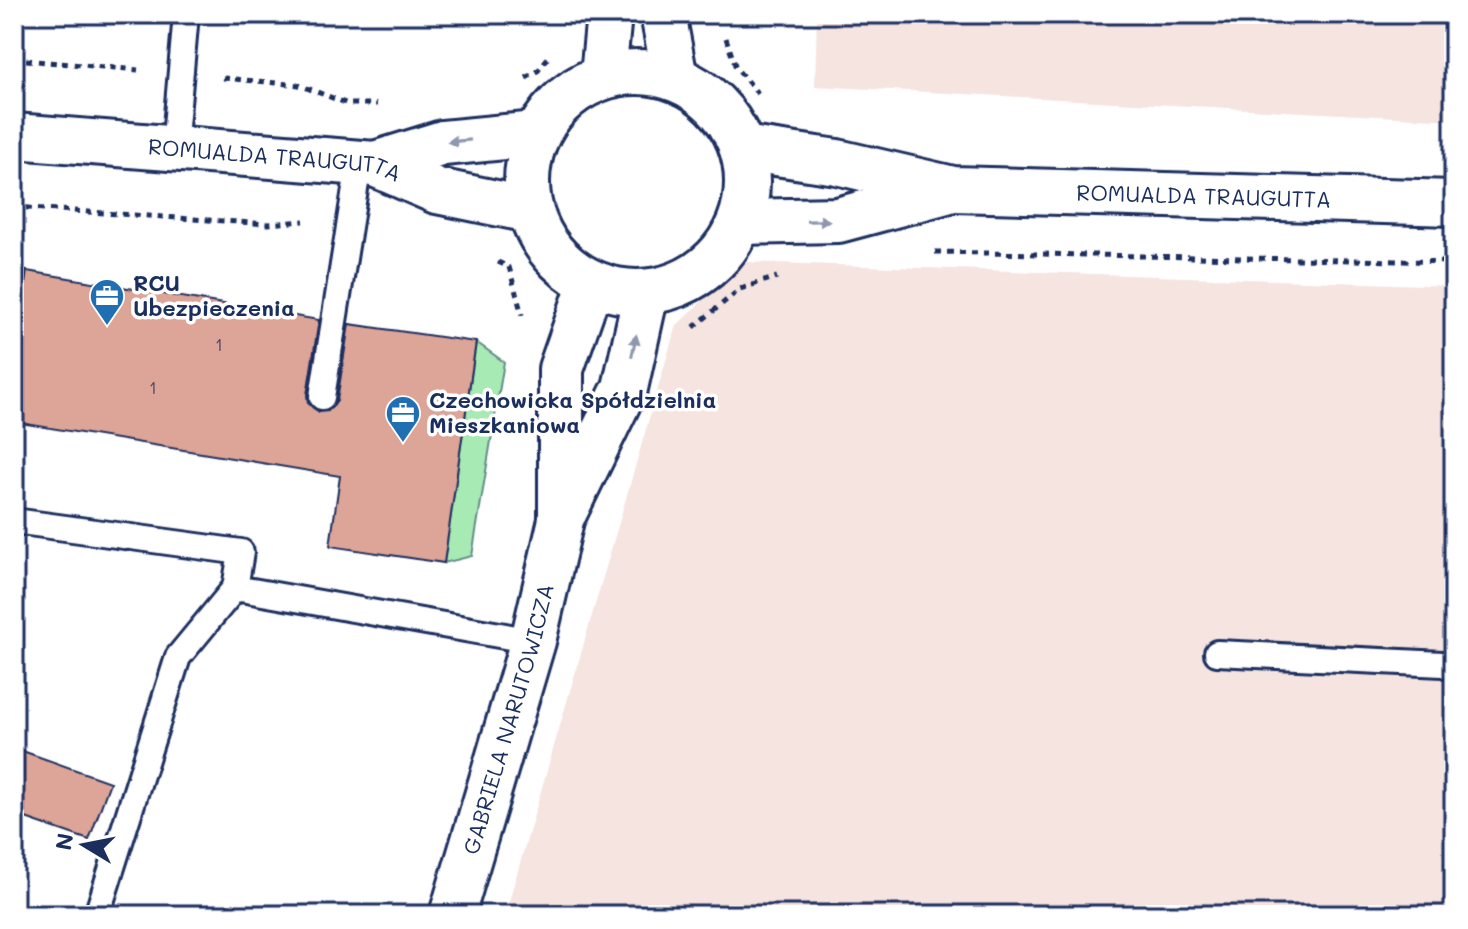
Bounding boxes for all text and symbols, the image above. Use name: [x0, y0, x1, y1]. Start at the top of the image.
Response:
street label: ROMUALDA TRAUGUTTA: [147, 131, 406, 188]
one-way arrow: [446, 135, 471, 148]
street label: ROMUALDA TRAUGUTTA: [1076, 177, 1332, 214]
one-way arrow: [806, 215, 831, 227]
place label: RCU Ubezpieczenia: [133, 268, 295, 322]
office icon: RCU Ubezpieczenia: [88, 277, 126, 327]
house number: 1: [215, 332, 223, 356]
one-way arrow: [628, 333, 641, 358]
house number: 1: [149, 375, 157, 399]
place label: Czechowicka Spółdzielnia Mieszkaniowa: [429, 385, 716, 439]
office icon: Czechowicka Spółdzielnia Mieszkaniowa: [384, 394, 422, 444]
street label: GABRIELA NARUTOWICZA: [456, 581, 560, 858]
north arrow: [44, 805, 124, 885]
text: N: [48, 831, 80, 852]

